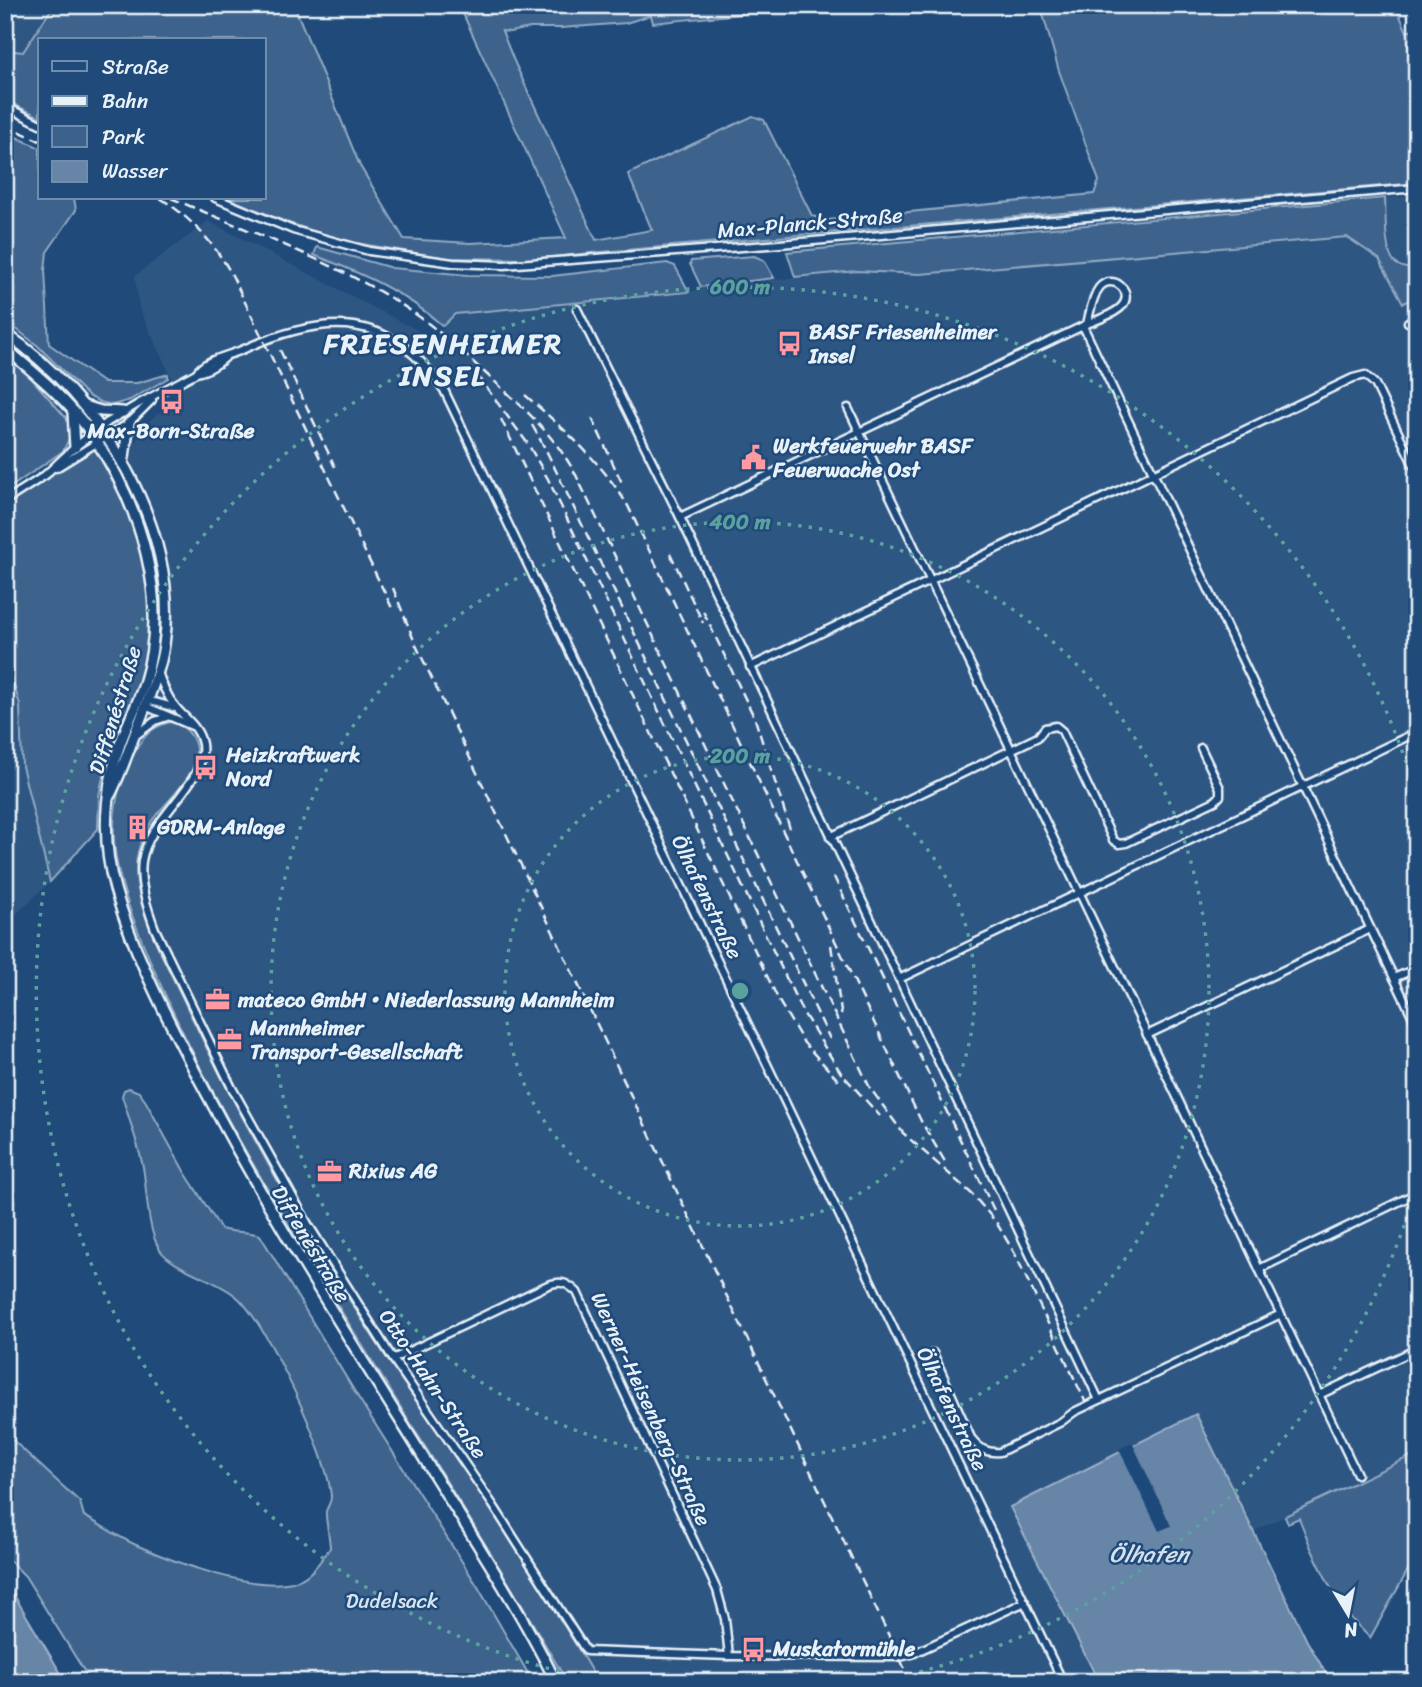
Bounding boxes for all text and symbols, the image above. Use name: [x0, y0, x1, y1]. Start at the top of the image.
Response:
legend: [38, 38, 266, 200]
text: Straße: [102, 48, 169, 86]
text: Bahn: [102, 82, 148, 120]
text: Park: [102, 118, 145, 156]
text: Wasser: [102, 152, 169, 190]
street label: Max-Planck-Straße: [716, 196, 904, 250]
text: 600 m: [709, 268, 771, 306]
place label: BASF Friesenheimer Insel: [808, 313, 998, 375]
district label: FRIESENHEIMER INSEL: [322, 319, 563, 400]
bus stop icon: BASF Friesenheimer Insel: [775, 330, 803, 358]
bus stop icon: Max-Born-Straße: [157, 388, 185, 416]
place label: Max-Born-Straße: [87, 412, 255, 450]
place label: Werkfeuerwehr BASF Feuerwache Ost: [772, 427, 974, 489]
public building icon: Werkfeuerwehr BASF Feuerwache Ost: [739, 444, 767, 472]
text: 400 m: [708, 503, 771, 541]
street label: Diffenéstraße: [77, 641, 153, 779]
place label: Heizkraftwerk Nord: [225, 736, 361, 798]
text: 200 m: [709, 737, 771, 775]
bus stop icon: Heizkraftwerk Nord: [192, 753, 220, 781]
place label: GDRM-Anlage: [156, 808, 285, 846]
building icon: GDRM-Anlage: [123, 813, 151, 841]
street label: Ölhafenstraße: [660, 828, 754, 966]
centre of rings: [728, 979, 752, 1003]
place label: mateco GmbH • Niederlassung Mannheim: [237, 981, 615, 1019]
office icon: mateco GmbH • Niederlassung Mannheim: [204, 986, 232, 1014]
place label: Mannheimer Transport-Gesellschaft: [249, 1009, 464, 1071]
office icon: Mannheimer Transport-Gesellschaft: [216, 1026, 244, 1054]
place label: Rixius AG: [348, 1152, 438, 1190]
office icon: Rixius AG: [315, 1157, 343, 1185]
street label: Diffenéstraße: [261, 1177, 361, 1311]
street label: Werner-Heisenberg-Straße: [580, 1285, 722, 1533]
street label: Otto-Hahn-Straße: [368, 1301, 498, 1467]
street label: Ölhafenstraße: [905, 1340, 999, 1478]
water label: Ölhafen: [1109, 1534, 1191, 1575]
north arrow: [1314, 1578, 1384, 1648]
park label: Dudelsack: [346, 1582, 438, 1620]
text: N: [1341, 1613, 1361, 1648]
place label: Muskatormühle: [772, 1630, 916, 1668]
bus stop icon: Muskatormühle: [739, 1635, 767, 1663]

